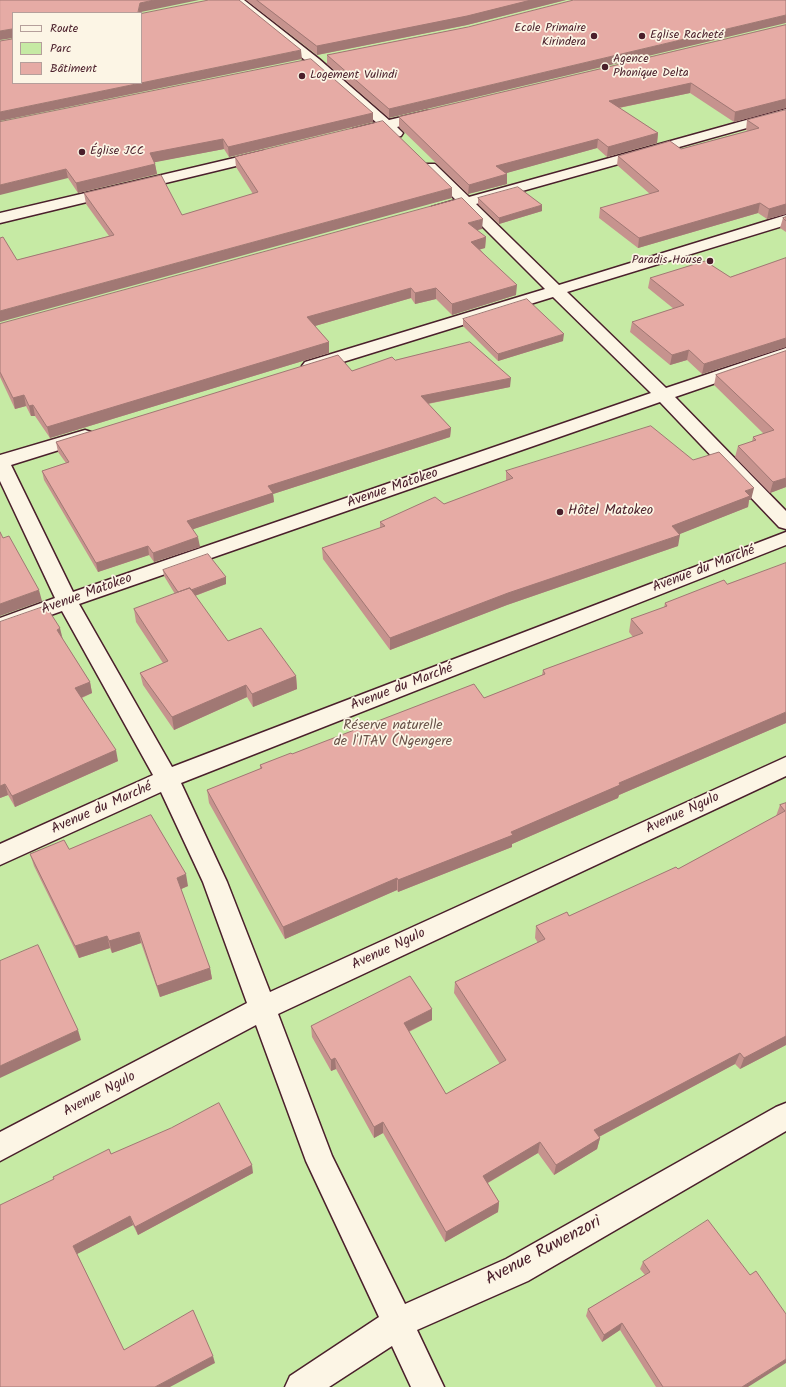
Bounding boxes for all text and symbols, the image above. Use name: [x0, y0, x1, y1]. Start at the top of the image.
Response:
legend: [12, 12, 142, 84]
text: Route: [50, 19, 78, 38]
place label: Ecole Primaire Kirindera: [514, 22, 586, 50]
place label: Eglise Racheté: [650, 29, 724, 43]
marker: Ecole Primaire Kirindera: [589, 31, 599, 41]
marker: Eglise Racheté: [637, 31, 647, 41]
text: Parc: [50, 39, 71, 58]
place label: Agence Phonique Delta: [613, 53, 689, 81]
text: Bâtiment: [50, 59, 97, 78]
marker: Agence Phonique Delta: [600, 62, 610, 72]
place label: Logement Vulindi: [310, 69, 397, 83]
marker: Logement Vulindi: [297, 71, 307, 81]
place label: Église JCC: [90, 145, 144, 159]
marker: Église JCC: [77, 147, 87, 157]
place label: Paradis House: [632, 254, 702, 268]
marker: Paradis House: [705, 256, 715, 266]
street label: Avenue Matokeo: [345, 466, 441, 512]
place label: Hôtel Matokeo: [568, 504, 653, 520]
marker: Hôtel Matokeo: [555, 507, 565, 517]
street label: Avenue du Marché: [650, 543, 758, 597]
street label: Avenue Matokeo: [39, 571, 135, 619]
street label: Avenue du Marché: [348, 661, 456, 715]
park label: Réserve naturelle de l'ITAV (Ngengere: [334, 719, 452, 752]
street label: Avenue du Marché: [49, 779, 155, 839]
street label: Avenue Ngulo: [643, 790, 723, 838]
street label: Avenue Ngulo: [349, 926, 429, 974]
street label: Avenue Ngulo: [61, 1069, 139, 1121]
street label: Avenue Ruwenzori: [483, 1213, 605, 1291]

